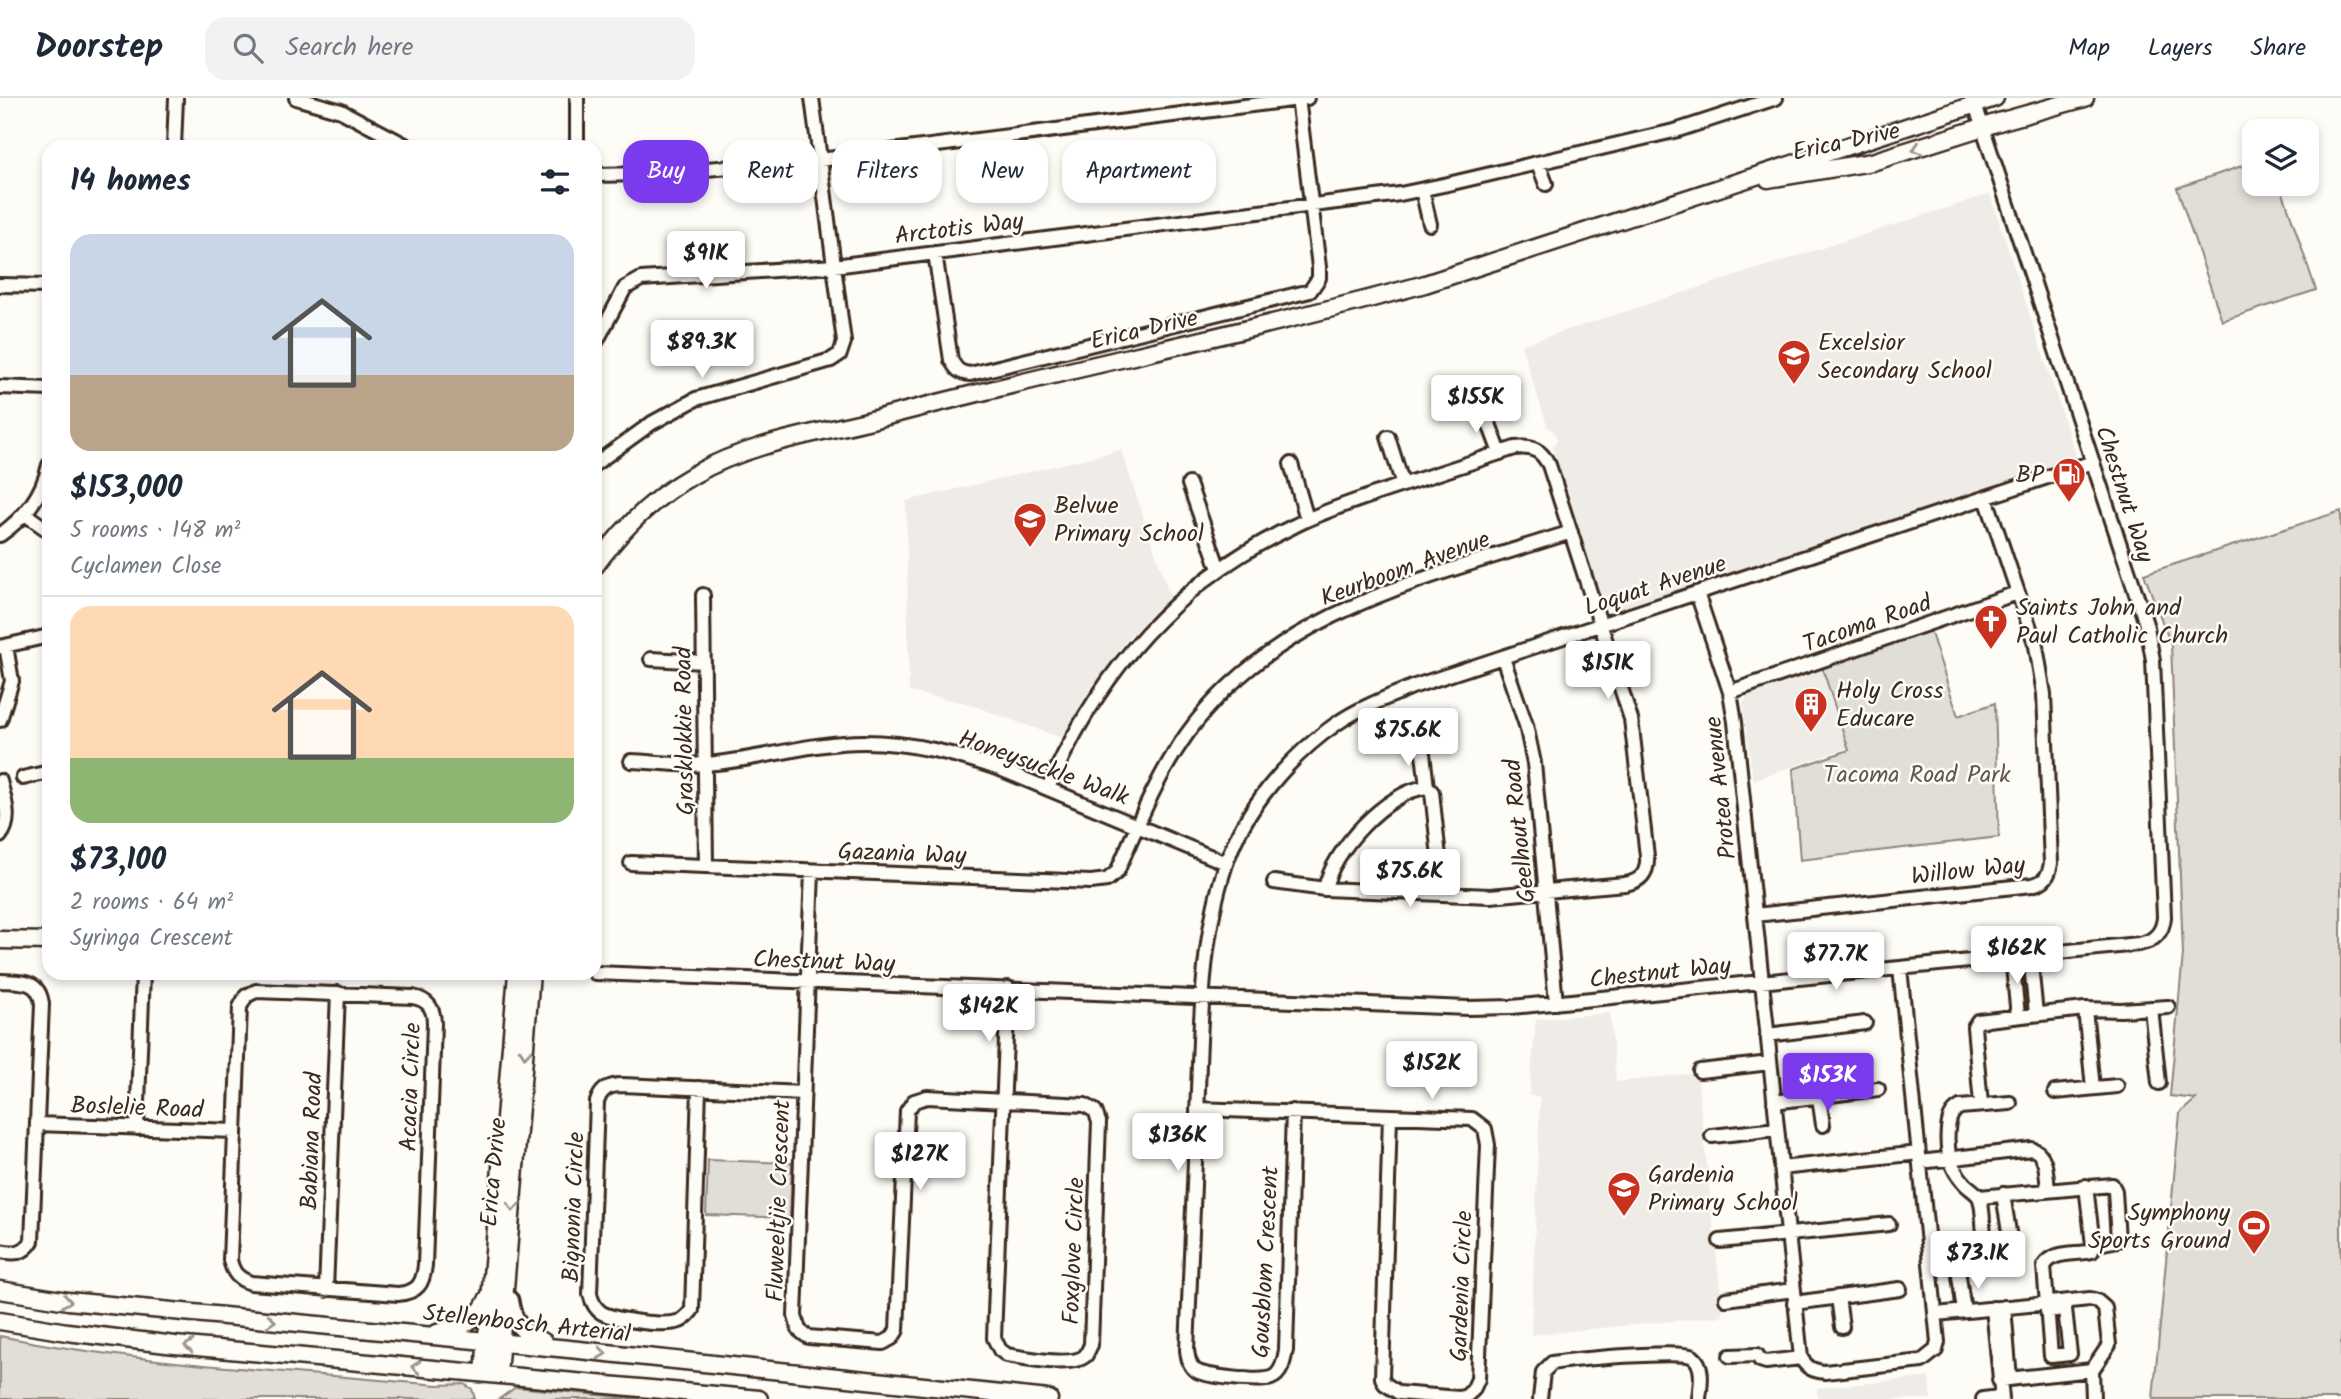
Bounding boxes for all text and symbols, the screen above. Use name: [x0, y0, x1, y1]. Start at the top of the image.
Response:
search box: [205, 17, 695, 80]
text: Doorstep: [35, 22, 163, 75]
text: Search here: [285, 27, 413, 69]
icon: search: [229, 29, 267, 67]
text: Map: [2068, 29, 2110, 68]
text: Layers: [2148, 29, 2212, 68]
text: Share: [2250, 29, 2306, 68]
street label: Erica Drive: [1789, 112, 1904, 173]
map controls: [2242, 119, 2319, 196]
button: layers: [2242, 119, 2319, 196]
chip: Buy: [623, 140, 709, 203]
chip: Rent: [723, 140, 818, 203]
chip: Filters: [832, 140, 942, 203]
chip: New: [956, 140, 1048, 203]
chip: Apartment: [1062, 140, 1216, 203]
one-way arrow: [1912, 141, 1924, 155]
text: 14 homes: [70, 158, 191, 206]
icon: filters: [536, 163, 574, 201]
street label: Arctotis Way: [893, 202, 1027, 257]
pin: $91K: [665, 232, 747, 291]
text: $91K: [683, 236, 729, 272]
icon: home: [259, 280, 385, 406]
street label: Erica Drive: [1087, 299, 1202, 362]
pin: $89.3K: [645, 320, 759, 380]
place label: Excelsior Secondary School: [1818, 324, 1992, 391]
text: $89.3K: [667, 325, 737, 361]
school or university icon: Excelsior Secondary School: [1775, 337, 1813, 386]
pin: $155K: [1427, 376, 1525, 435]
text: $155K: [1447, 380, 1505, 416]
street label: Chestnut Way: [2083, 421, 2164, 569]
fuel station icon: BP: [2050, 455, 2088, 504]
place label: BP: [2016, 456, 2045, 495]
text: $153,000: [70, 465, 182, 513]
place label: Belvue Primary School: [1054, 487, 1204, 554]
school or university icon: Belvue Primary School: [1011, 500, 1049, 549]
text: 5 rooms · 148 m²: [70, 513, 240, 549]
street label: Keurboom Avenue: [1315, 521, 1496, 618]
street label: Loquat Avenue: [1579, 545, 1732, 628]
text: Cyclamen Close: [70, 549, 221, 585]
street label: Tacoma Road: [1798, 584, 1938, 665]
place label: Saints John and Paul Catholic Church: [2016, 589, 2228, 656]
church icon: Saints John and Paul Catholic Church: [1972, 602, 2010, 651]
pin: $151K: [1559, 642, 1657, 701]
street label: Grasklokkie Road: [665, 645, 706, 816]
text: $151K: [1582, 646, 1635, 682]
icon: home: [259, 652, 385, 778]
place label: Holy Cross Educare: [1836, 672, 1943, 739]
building icon: Holy Cross Educare: [1792, 685, 1830, 734]
pin: $75.6K: [1351, 708, 1465, 768]
text: $75.6K: [1374, 713, 1442, 749]
street label: Protea Avenue: [1695, 714, 1748, 861]
street label: Honeysuckle Walk: [953, 719, 1135, 818]
street label: Geelhout Road: [1493, 756, 1547, 905]
park label: Tacoma Road Park: [1824, 756, 2011, 795]
street label: Gazania Way: [837, 833, 968, 876]
text: $73,100: [70, 837, 166, 885]
street label: Willow Way: [1909, 846, 2028, 897]
pin: $75.6K: [1353, 850, 1467, 909]
text: $75.6K: [1376, 854, 1444, 890]
text: 2 rooms · 64 m²: [70, 885, 233, 921]
text: Syringa Crescent: [70, 921, 233, 957]
pin: $162K: [1968, 926, 2066, 986]
text: $162K: [1987, 931, 2047, 967]
pin: $77.7K: [1779, 932, 1893, 992]
text: $77.7K: [1803, 937, 1869, 973]
street label: Chestnut Way: [752, 941, 896, 984]
street label: Chestnut Way: [1587, 947, 1734, 1000]
pin: $142K: [940, 984, 1038, 1044]
text: $142K: [959, 989, 1019, 1025]
street label: Acacia Circle: [390, 1022, 433, 1152]
pin: $152K: [1383, 1042, 1481, 1101]
text: $152K: [1402, 1046, 1462, 1082]
one-way arrow: [518, 1047, 533, 1058]
pin: $153K: [1779, 1054, 1877, 1113]
text: $153K: [1799, 1058, 1857, 1094]
street label: Babiana Road: [291, 1070, 334, 1211]
street label: Boslelie Road: [70, 1087, 205, 1130]
street label: Fluweeltjie Crescent: [756, 1099, 803, 1303]
pin: $136K: [1129, 1114, 1227, 1173]
street label: Erica Drive: [470, 1116, 519, 1228]
text: $136K: [1148, 1118, 1208, 1154]
street label: Bignonia Circle: [552, 1131, 597, 1283]
pin: $127K: [871, 1132, 969, 1192]
text: $127K: [891, 1137, 949, 1173]
place label: Gardenia Primary School: [1648, 1156, 1798, 1223]
street label: Gousblom Crescent: [1242, 1164, 1291, 1359]
school or university icon: Gardenia Primary School: [1605, 1169, 1643, 1218]
street label: Foxglove Circle: [1052, 1176, 1097, 1326]
place label: Symphony Sports Ground: [2088, 1194, 2231, 1261]
one-way arrow: [506, 1202, 521, 1213]
sports icon: Symphony Sports Ground: [2235, 1207, 2273, 1256]
street label: Gardenia Circle: [1440, 1210, 1485, 1362]
pin: $73.1K: [1921, 1232, 2035, 1291]
text: $73.1K: [1946, 1236, 2010, 1272]
one-way arrow: [62, 1293, 73, 1308]
street label: Stellenbosch Arterial: [421, 1294, 633, 1355]
one-way arrow: [266, 1313, 277, 1328]
one-way arrow: [183, 1339, 194, 1354]
one-way arrow: [597, 1345, 608, 1360]
one-way arrow: [410, 1359, 422, 1374]

